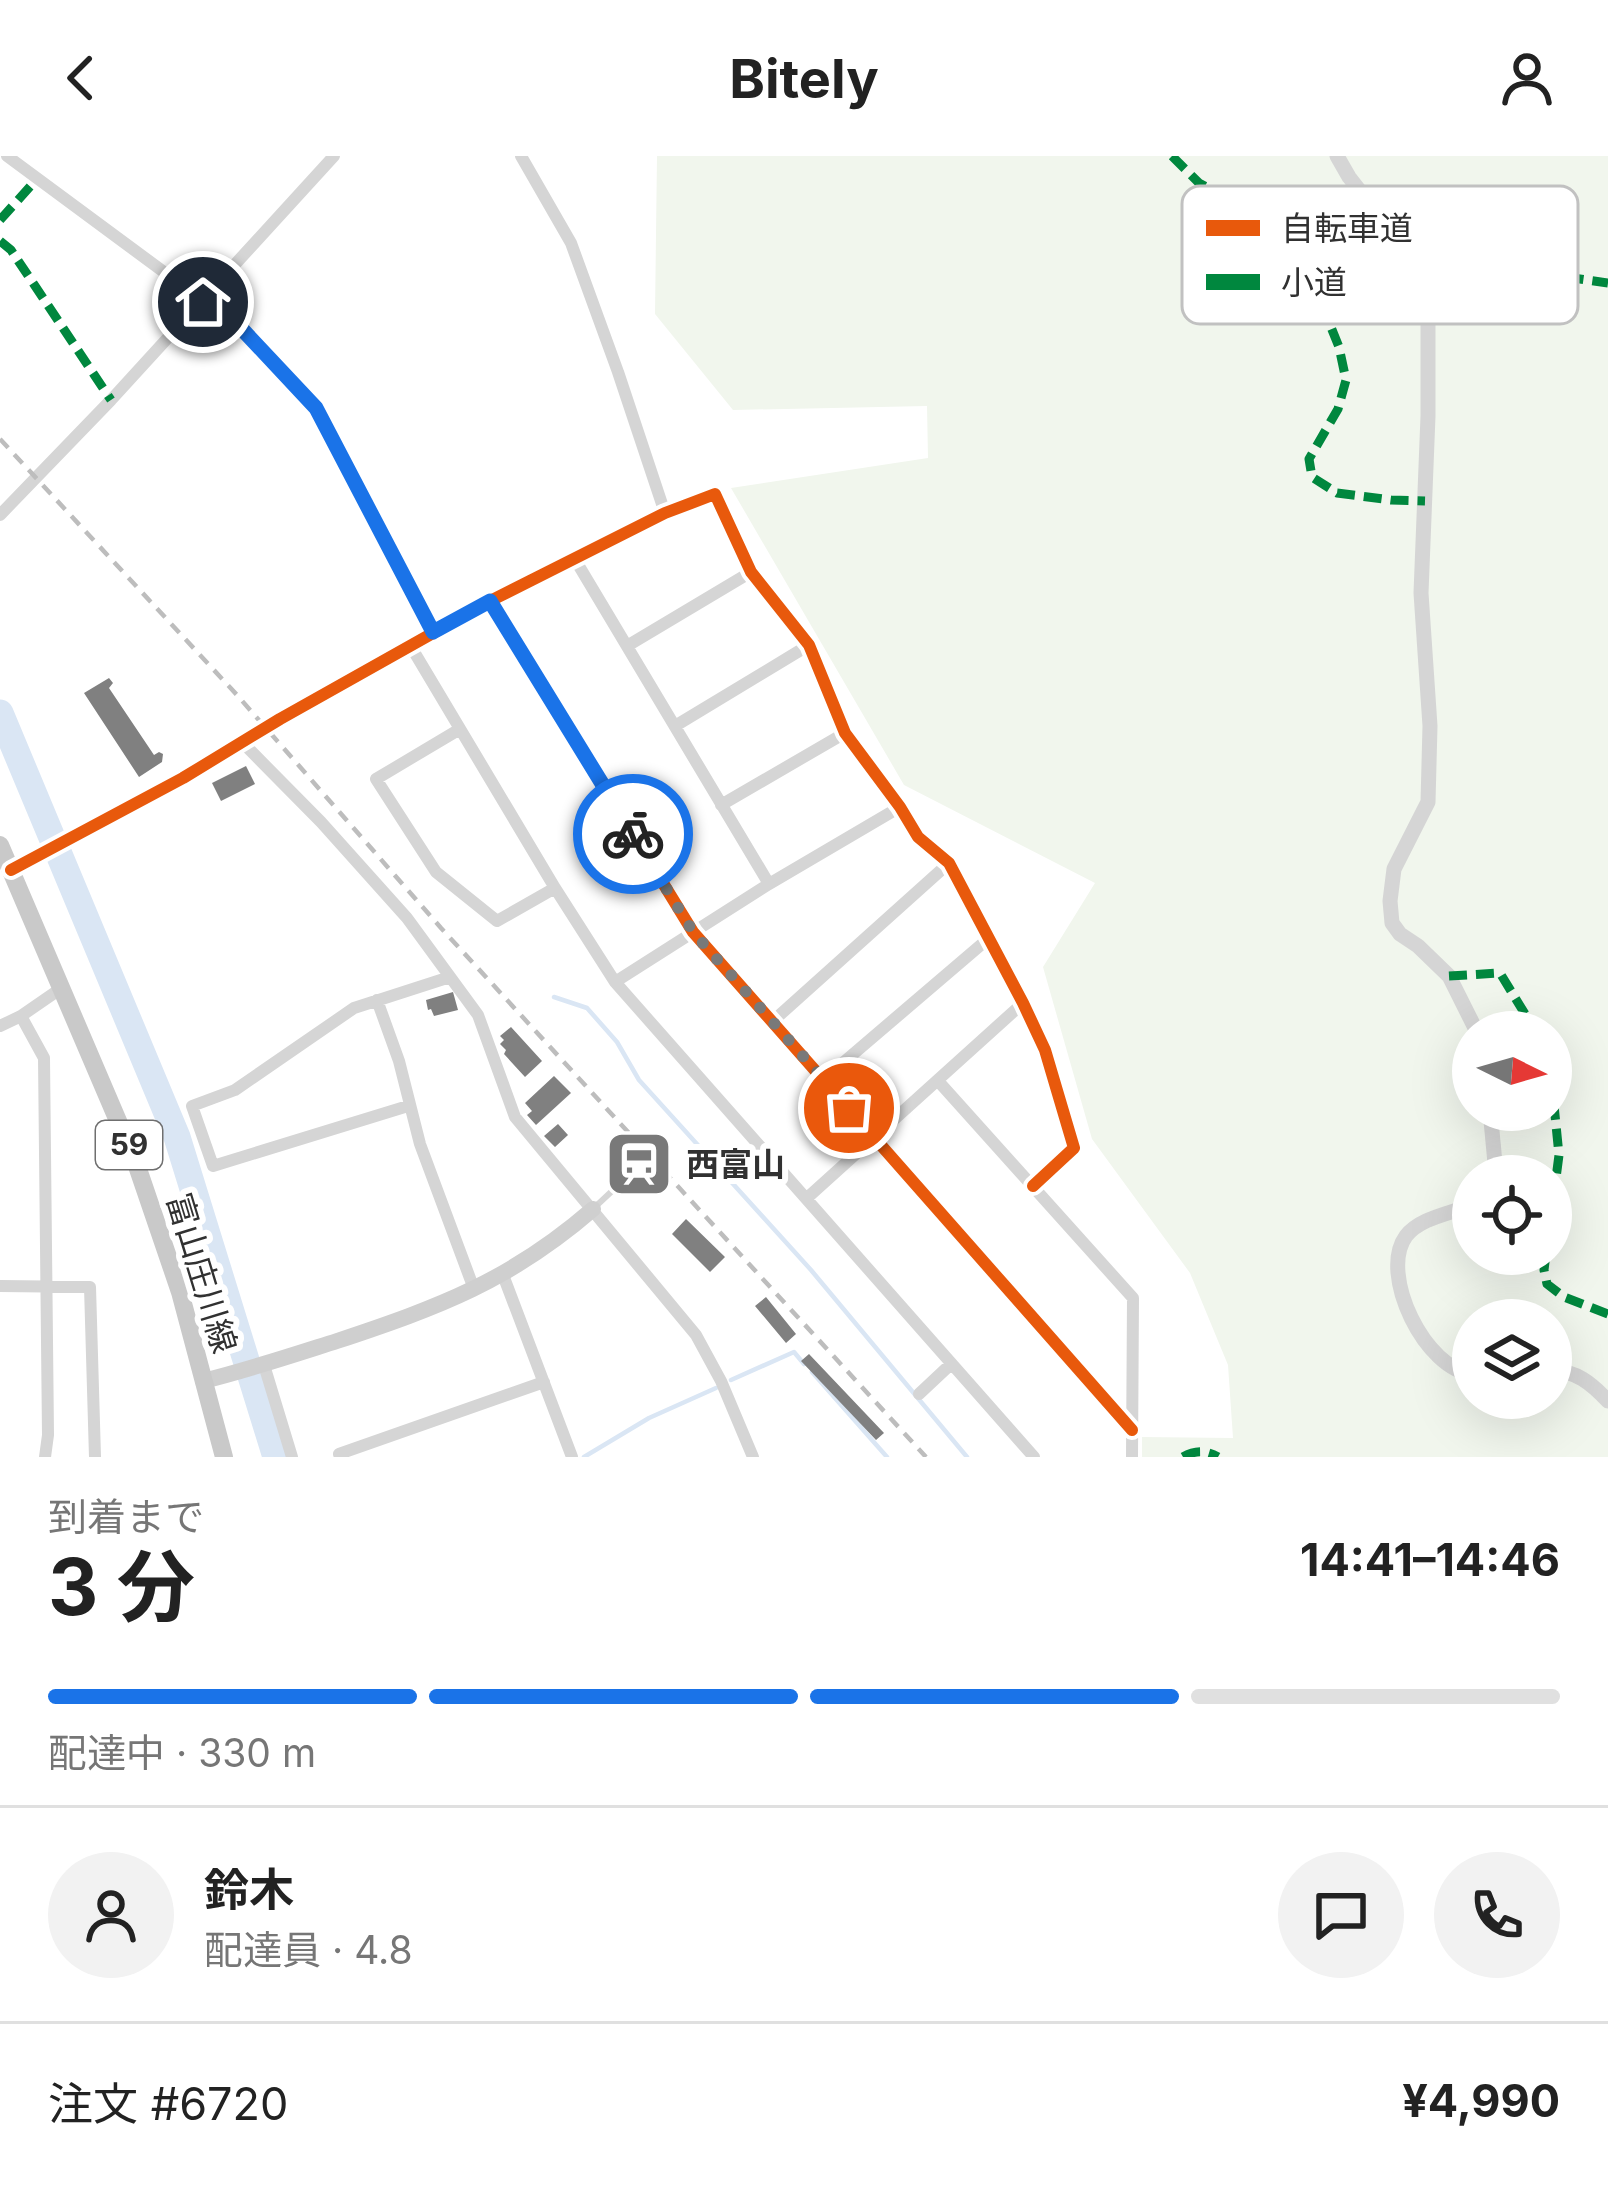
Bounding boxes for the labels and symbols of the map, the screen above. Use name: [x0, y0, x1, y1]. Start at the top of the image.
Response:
legend: [1182, 186, 1578, 324]
text: 自転車道: [1281, 208, 1413, 248]
pin: [152, 251, 254, 353]
text: 小道: [1281, 262, 1347, 302]
courier: [573, 774, 693, 894]
north arrow: [1452, 1011, 1572, 1131]
pin: [798, 1057, 900, 1159]
road number: 59: [96, 1121, 162, 1169]
station icon: 西富山: [604, 1129, 674, 1199]
place label: 西富山: [686, 1144, 785, 1184]
street label: 富山庄川線: [159, 1188, 245, 1358]

